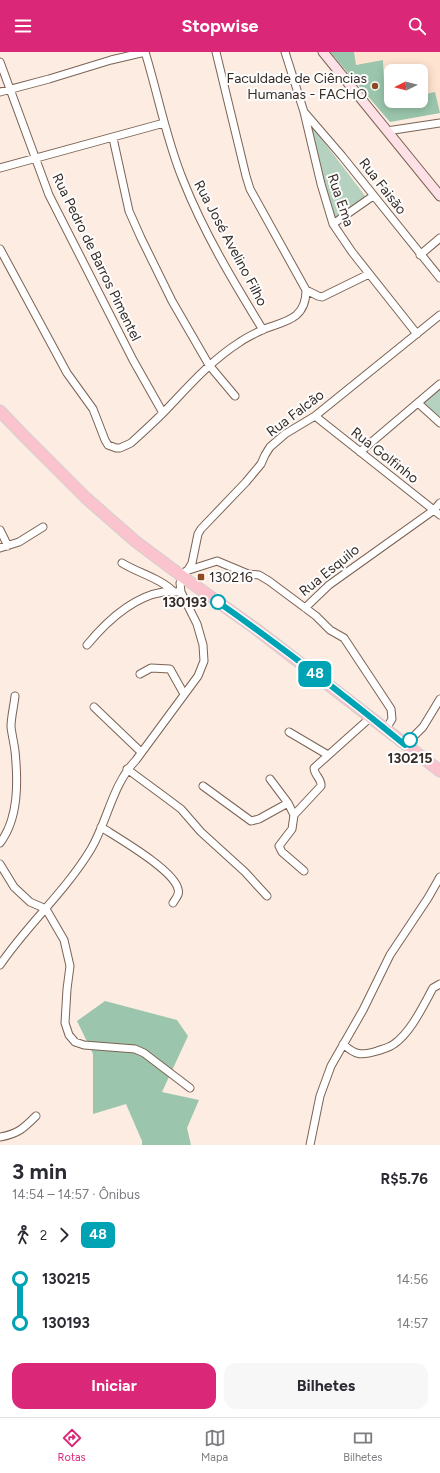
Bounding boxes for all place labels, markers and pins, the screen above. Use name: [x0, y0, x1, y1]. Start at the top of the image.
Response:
place label: Faculdade de Ciências Humanas - FACHO: [227, 70, 367, 103]
marker: Faculdade de Ciências Humanas - FACHO: [370, 81, 380, 91]
place label: 130216: [209, 569, 253, 586]
marker: 130216: [196, 572, 206, 582]
place label: 130193: [162, 594, 207, 611]
marker: 130193: [210, 594, 226, 610]
marker: 130215: [402, 732, 418, 748]
place label: 130215: [388, 750, 432, 767]

